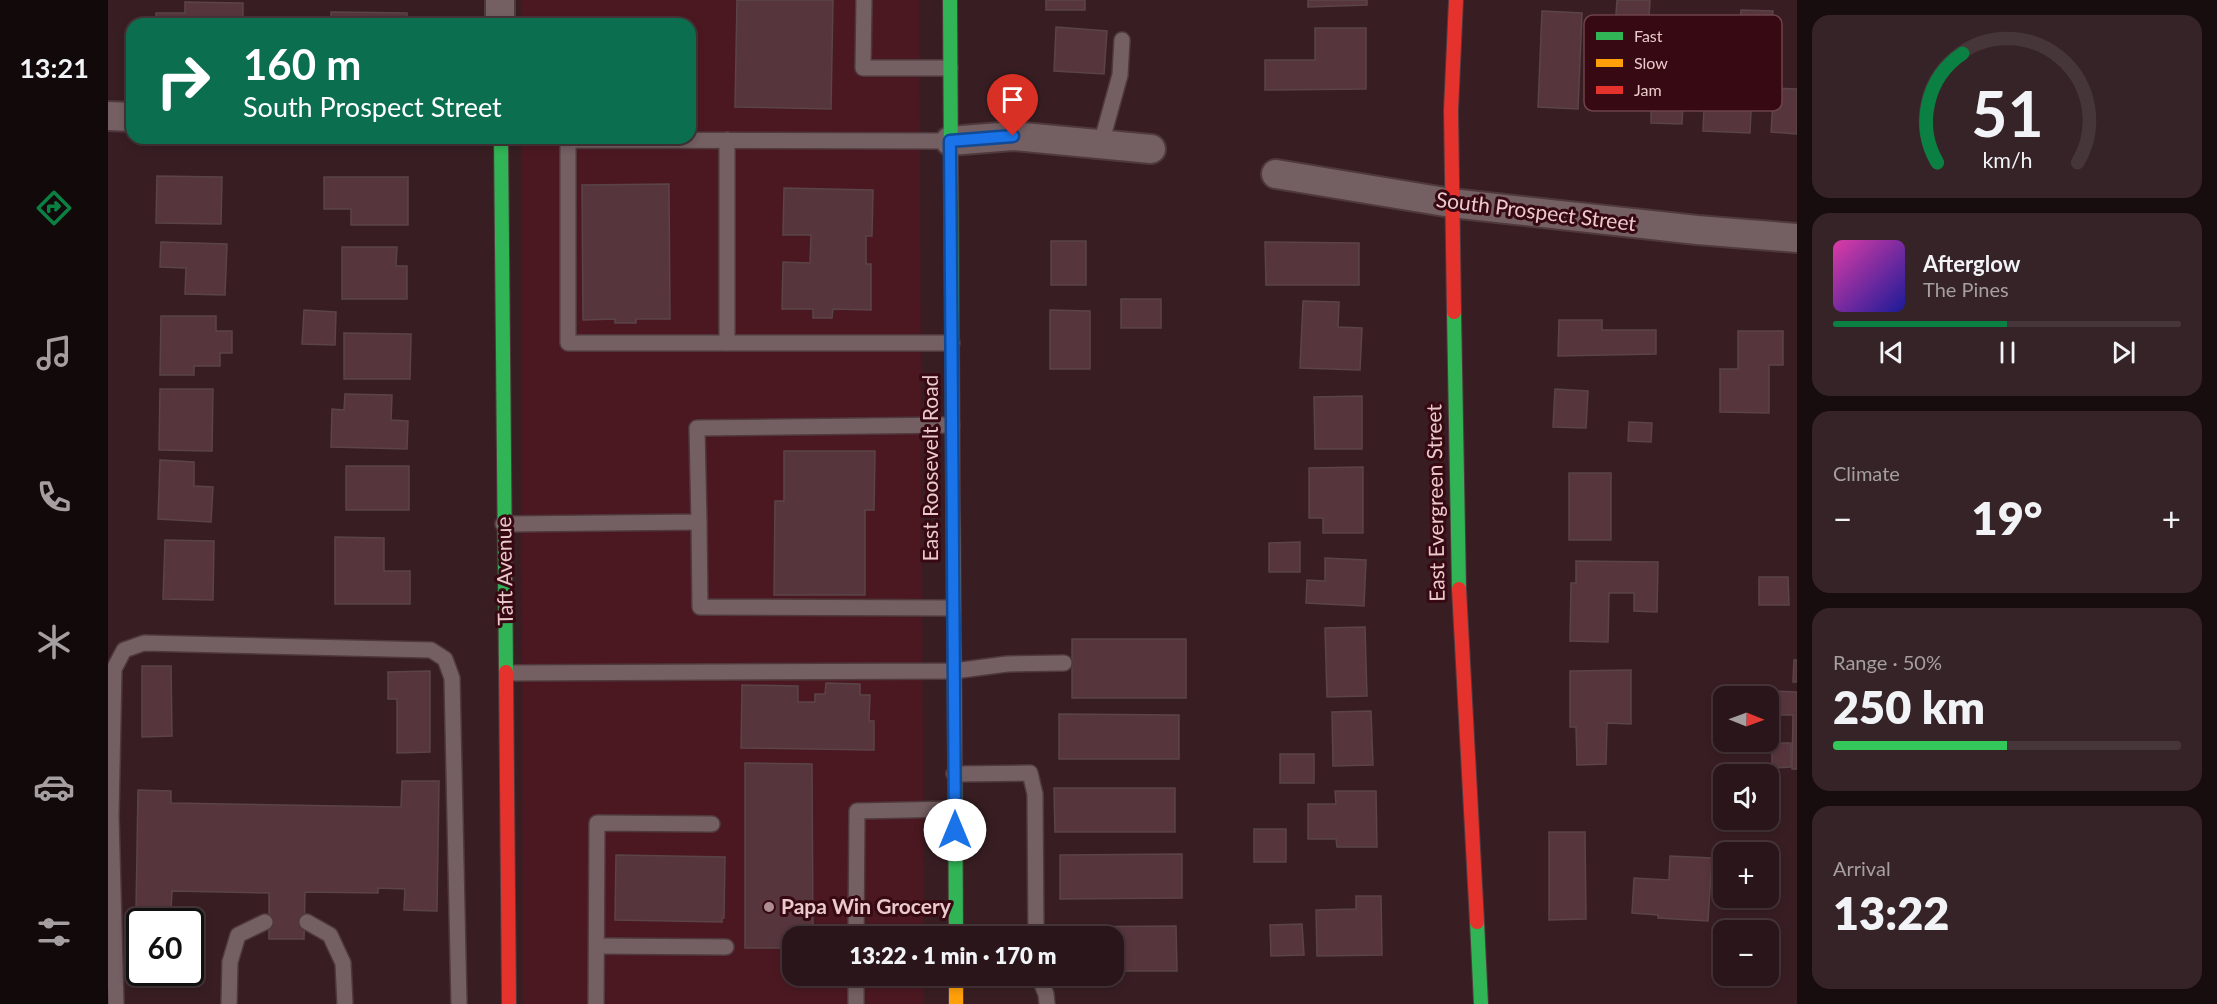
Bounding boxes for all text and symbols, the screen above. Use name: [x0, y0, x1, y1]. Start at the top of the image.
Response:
legend: [1584, 15, 1782, 111]
text: Fast: [1634, 26, 1663, 45]
text: 160 m: [243, 39, 361, 89]
icon: right: [144, 42, 222, 120]
text: 13:21: [19, 51, 89, 84]
text: Slow: [1634, 53, 1668, 72]
pin: [987, 74, 1038, 136]
text: 51: [1971, 76, 2043, 151]
text: Jam: [1634, 80, 1662, 99]
icon: arrive: [996, 83, 1029, 116]
text: South Prospect Street: [243, 90, 502, 123]
text: km/h: [1982, 148, 2032, 174]
street label: South Prospect Street: [1435, 186, 1638, 235]
icon: directions: [33, 187, 75, 229]
text: Afterglow: [1923, 250, 2020, 277]
text: The Pines: [1923, 277, 2009, 301]
icon: music: [33, 332, 75, 374]
icon: previous: [1875, 336, 1908, 369]
icon: pause: [1991, 336, 2024, 369]
icon: next: [2107, 336, 2140, 369]
street label: East Roosevelt Road: [917, 375, 942, 561]
street label: East Evergreen Street: [1420, 403, 1449, 602]
text: Climate: [1833, 461, 1900, 485]
icon: phone: [33, 476, 75, 518]
text: 19°: [1972, 491, 2042, 545]
text: −: [1833, 498, 1852, 538]
text: +: [2162, 498, 2181, 538]
street label: Taft Avenue: [490, 516, 517, 626]
icon: climate: [33, 621, 75, 663]
text: Range · 50%: [1833, 650, 1942, 674]
text: 250 km: [1833, 680, 1985, 734]
north arrow: [1713, 686, 1779, 752]
map controls: [1713, 686, 1779, 986]
button: sound: [1713, 764, 1779, 830]
icon: car: [33, 766, 75, 808]
position arrow: [923, 798, 987, 862]
button: +: [1713, 842, 1779, 908]
text: Arrival: [1833, 856, 1891, 880]
text: 13:22: [1833, 886, 1949, 940]
place label: Papa Win Grocery: [781, 893, 952, 918]
marker: Papa Win Grocery: [762, 900, 776, 914]
speed limit sign: 60: [126, 908, 204, 986]
icon: filters: [33, 911, 75, 953]
button: −: [1713, 920, 1779, 986]
text: 13:22 · 1 min · 170 m: [850, 942, 1056, 969]

